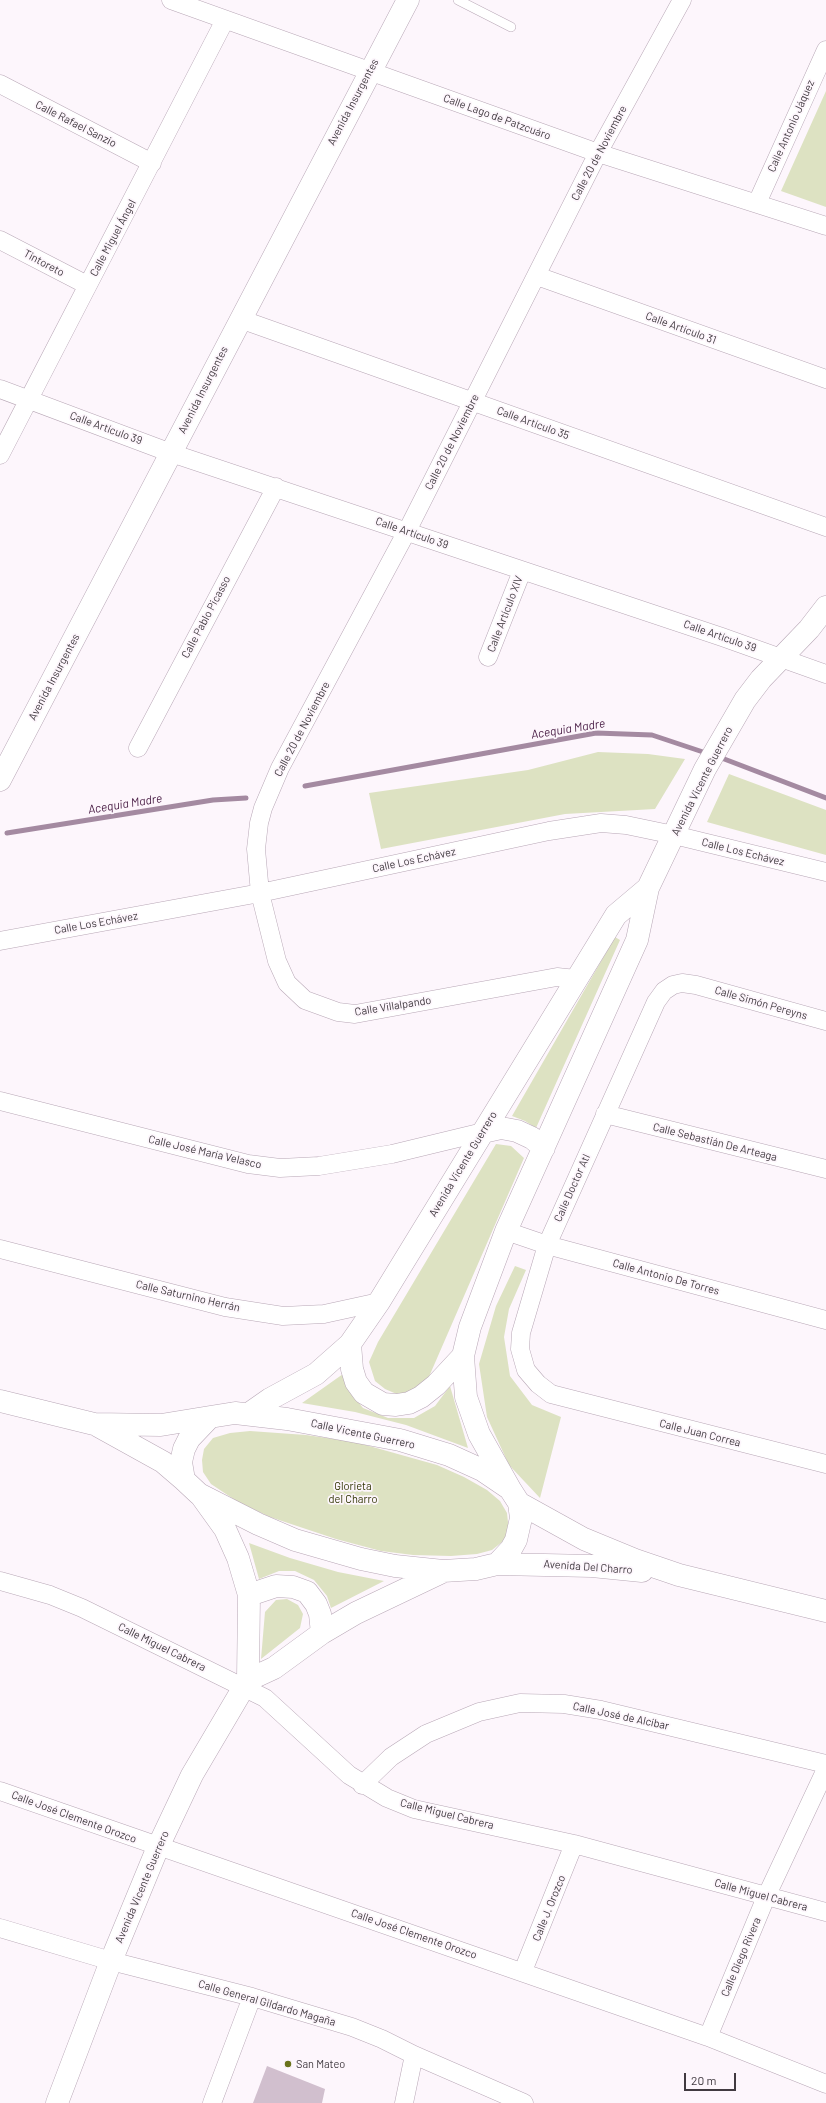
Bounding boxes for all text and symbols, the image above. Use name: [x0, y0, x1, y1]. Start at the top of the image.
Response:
street label: Avenida Insurgentes: [325, 56, 381, 148]
street label: Calle Antonio Jáquez: [765, 78, 817, 174]
street label: Calle Lago de Patzcuáro: [441, 91, 553, 143]
street label: Calle Rafael Sanzio: [33, 98, 119, 150]
street label: Calle 20 de Noviembre: [568, 103, 630, 203]
street label: Calle Miguel Ángel: [87, 197, 139, 279]
street label: Tintoreto: [21, 247, 67, 279]
street label: Calle Artículo 31: [644, 309, 718, 347]
street label: Avenida Insurgentes: [175, 344, 231, 436]
street label: Calle 20 de Noviembre: [422, 392, 482, 492]
street label: Calle Artículo 35: [495, 404, 571, 442]
street label: Calle Artículo 39: [68, 409, 144, 447]
street label: Calle Artículo 39: [374, 514, 450, 552]
street label: Calle Pablo Picasso: [179, 574, 233, 660]
street label: Calle Artículo XIV: [484, 574, 526, 654]
street label: Calle Artículo 39: [682, 617, 758, 655]
street label: Avenida Insurgentes: [26, 631, 82, 723]
street label: Calle 20 de Noviembre: [271, 679, 333, 779]
water label: Acequia Madre: [530, 716, 606, 742]
street label: Avenida Vicente Guerrero: [669, 724, 735, 838]
water label: Acequia Madre: [87, 791, 163, 817]
street label: Calle Los Echávez: [700, 835, 786, 869]
street label: Calle Los Echávez: [371, 845, 457, 875]
street label: Calle Los Echávez: [53, 909, 139, 937]
street label: Calle Simón Pereyns: [713, 983, 809, 1023]
street label: Calle Villalpando: [354, 993, 432, 1019]
street label: Avenida Vicente Guerrero: [426, 1109, 500, 1219]
street label: Calle Sebastián De Arteaga: [652, 1120, 778, 1164]
street label: Calle José María Velasco: [147, 1133, 263, 1171]
street label: Calle Doctor Atl: [551, 1152, 593, 1224]
street label: Calle Antonio De Torres: [611, 1256, 721, 1298]
street label: Calle Saturnino Herrán: [135, 1278, 241, 1314]
street label: Calle Vicente Guerrero: [310, 1416, 416, 1452]
street label: Calle Juan Correa: [658, 1417, 742, 1449]
park label: Glorieta del Charro: [329, 1479, 377, 1505]
street label: Avenida Del Charro: [543, 1557, 633, 1577]
street label: Calle Miguel Cabrera: [116, 1620, 208, 1674]
street label: Calle José de Alcíbar: [572, 1699, 670, 1733]
street label: Calle José Clemente Orozco: [10, 1788, 138, 1846]
street label: Calle Miguel Cabrera: [399, 1796, 495, 1832]
street label: Avenida Vicente Guerrero: [112, 1829, 172, 1945]
street label: Calle J. Orozco: [530, 1873, 568, 1943]
street label: Calle Miguel Cabrera: [713, 1876, 809, 1914]
street label: Calle José Clemente Orozco: [349, 1906, 479, 1962]
street label: Calle Diego Rivera: [718, 1915, 764, 1999]
street label: Calle General Gildardo Magaña: [197, 1977, 337, 2029]
place label: San Mateo: [296, 2057, 345, 2071]
marker: San Mateo: [283, 2059, 293, 2069]
scale bar: [686, 2065, 738, 2091]
text: 20 m: [691, 2073, 717, 2087]

